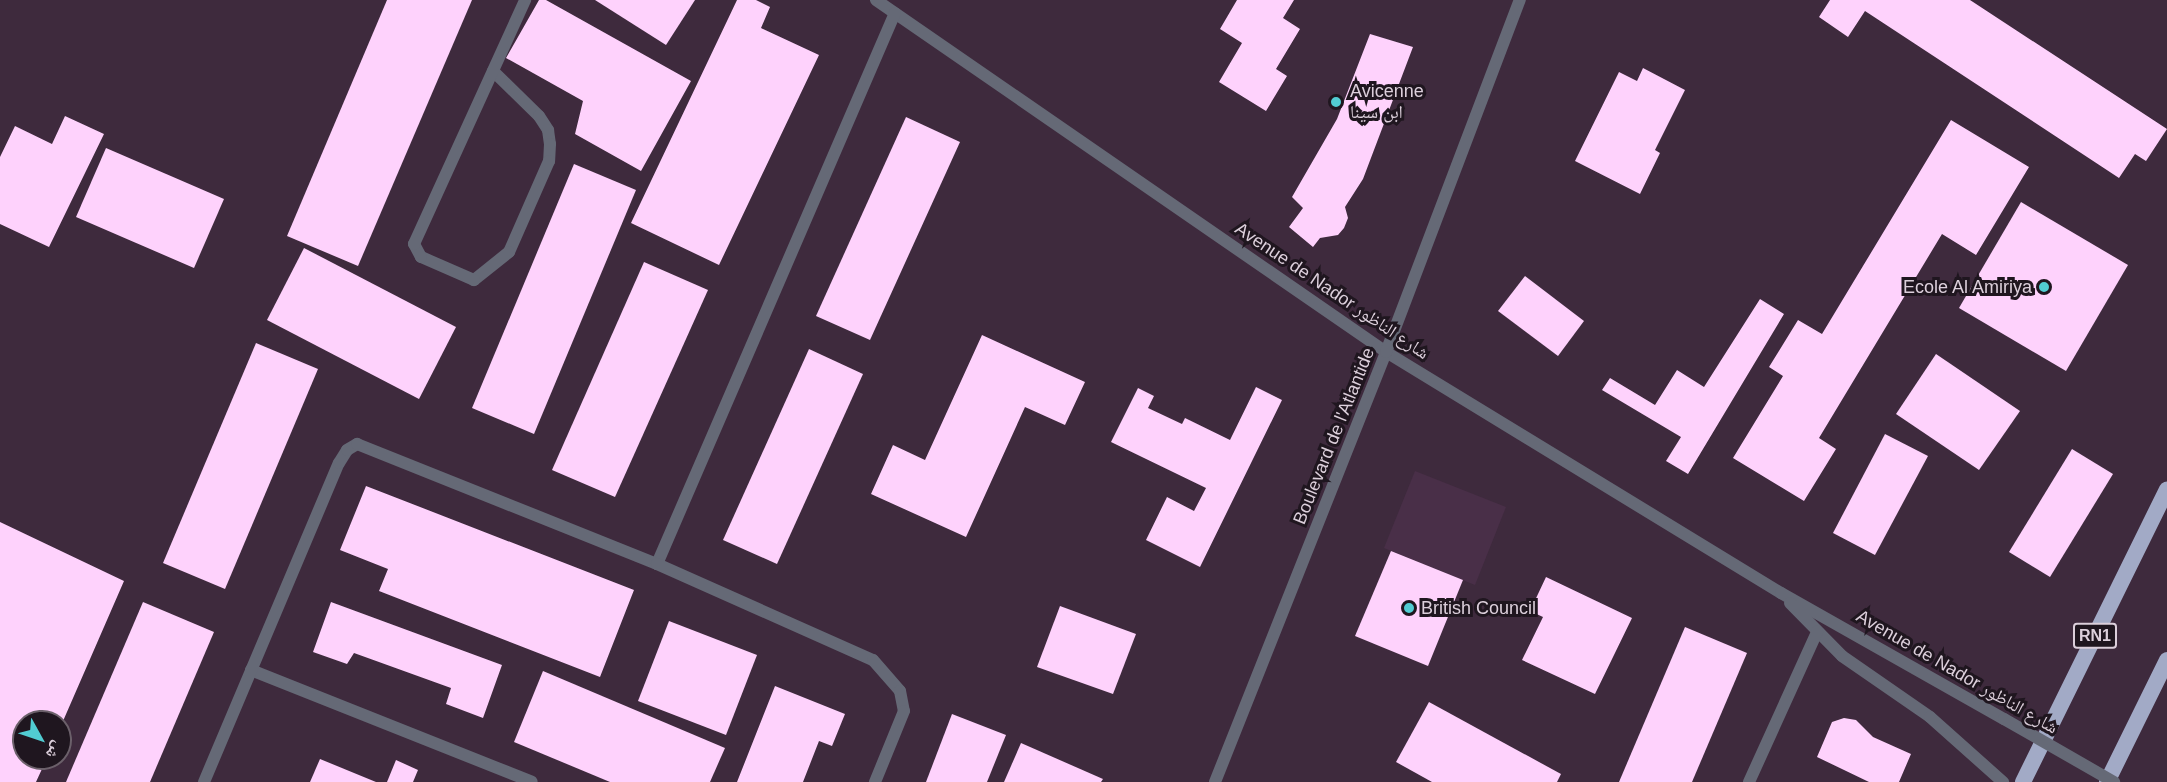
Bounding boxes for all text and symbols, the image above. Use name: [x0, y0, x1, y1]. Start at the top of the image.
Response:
place label: Avicenne ابن سينا: [1350, 81, 1424, 124]
marker: Avicenne ابن سينا: [1327, 93, 1345, 111]
street label: Avenue de Nador شارع الناظور: [1231, 218, 1433, 364]
place label: Ecole Al Amiriya: [1901, 276, 2032, 298]
marker: Ecole Al Amiriya: [2037, 280, 2051, 294]
street label: Boulevard de l'Atlantide: [1289, 345, 1379, 527]
place label: British Council: [1421, 597, 1536, 619]
marker: British Council: [1402, 601, 1416, 615]
street label: Avenue de Nador شارع الناظور: [1852, 605, 2062, 739]
road number: RN1: [2072, 623, 2118, 649]
north arrow: [12, 710, 72, 770]
text: ش: [43, 739, 67, 763]

